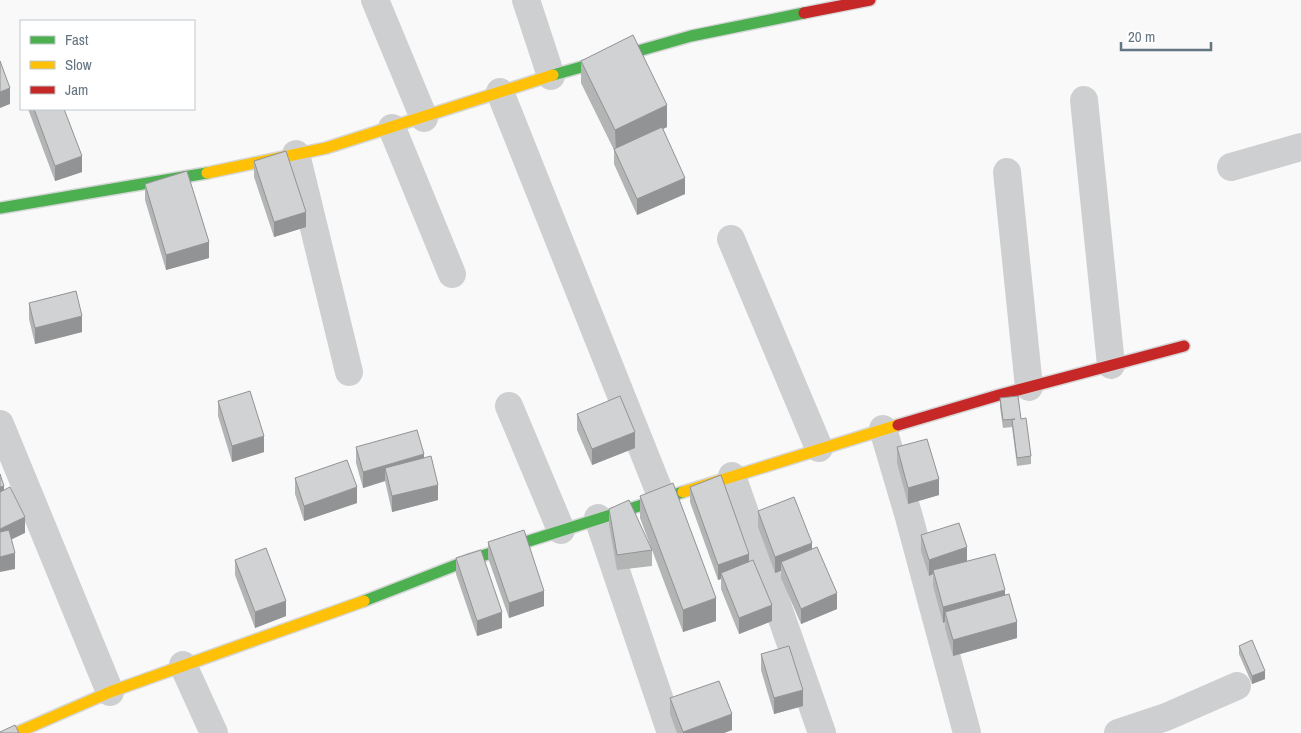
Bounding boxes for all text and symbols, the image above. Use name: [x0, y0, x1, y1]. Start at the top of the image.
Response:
legend: [20, 20, 195, 110]
scale bar: [1121, 20, 1211, 52]
text: 20 m: [1128, 26, 1155, 47]
text: Fast: [65, 29, 89, 50]
text: Slow: [65, 54, 92, 75]
text: Jam: [65, 79, 88, 100]

